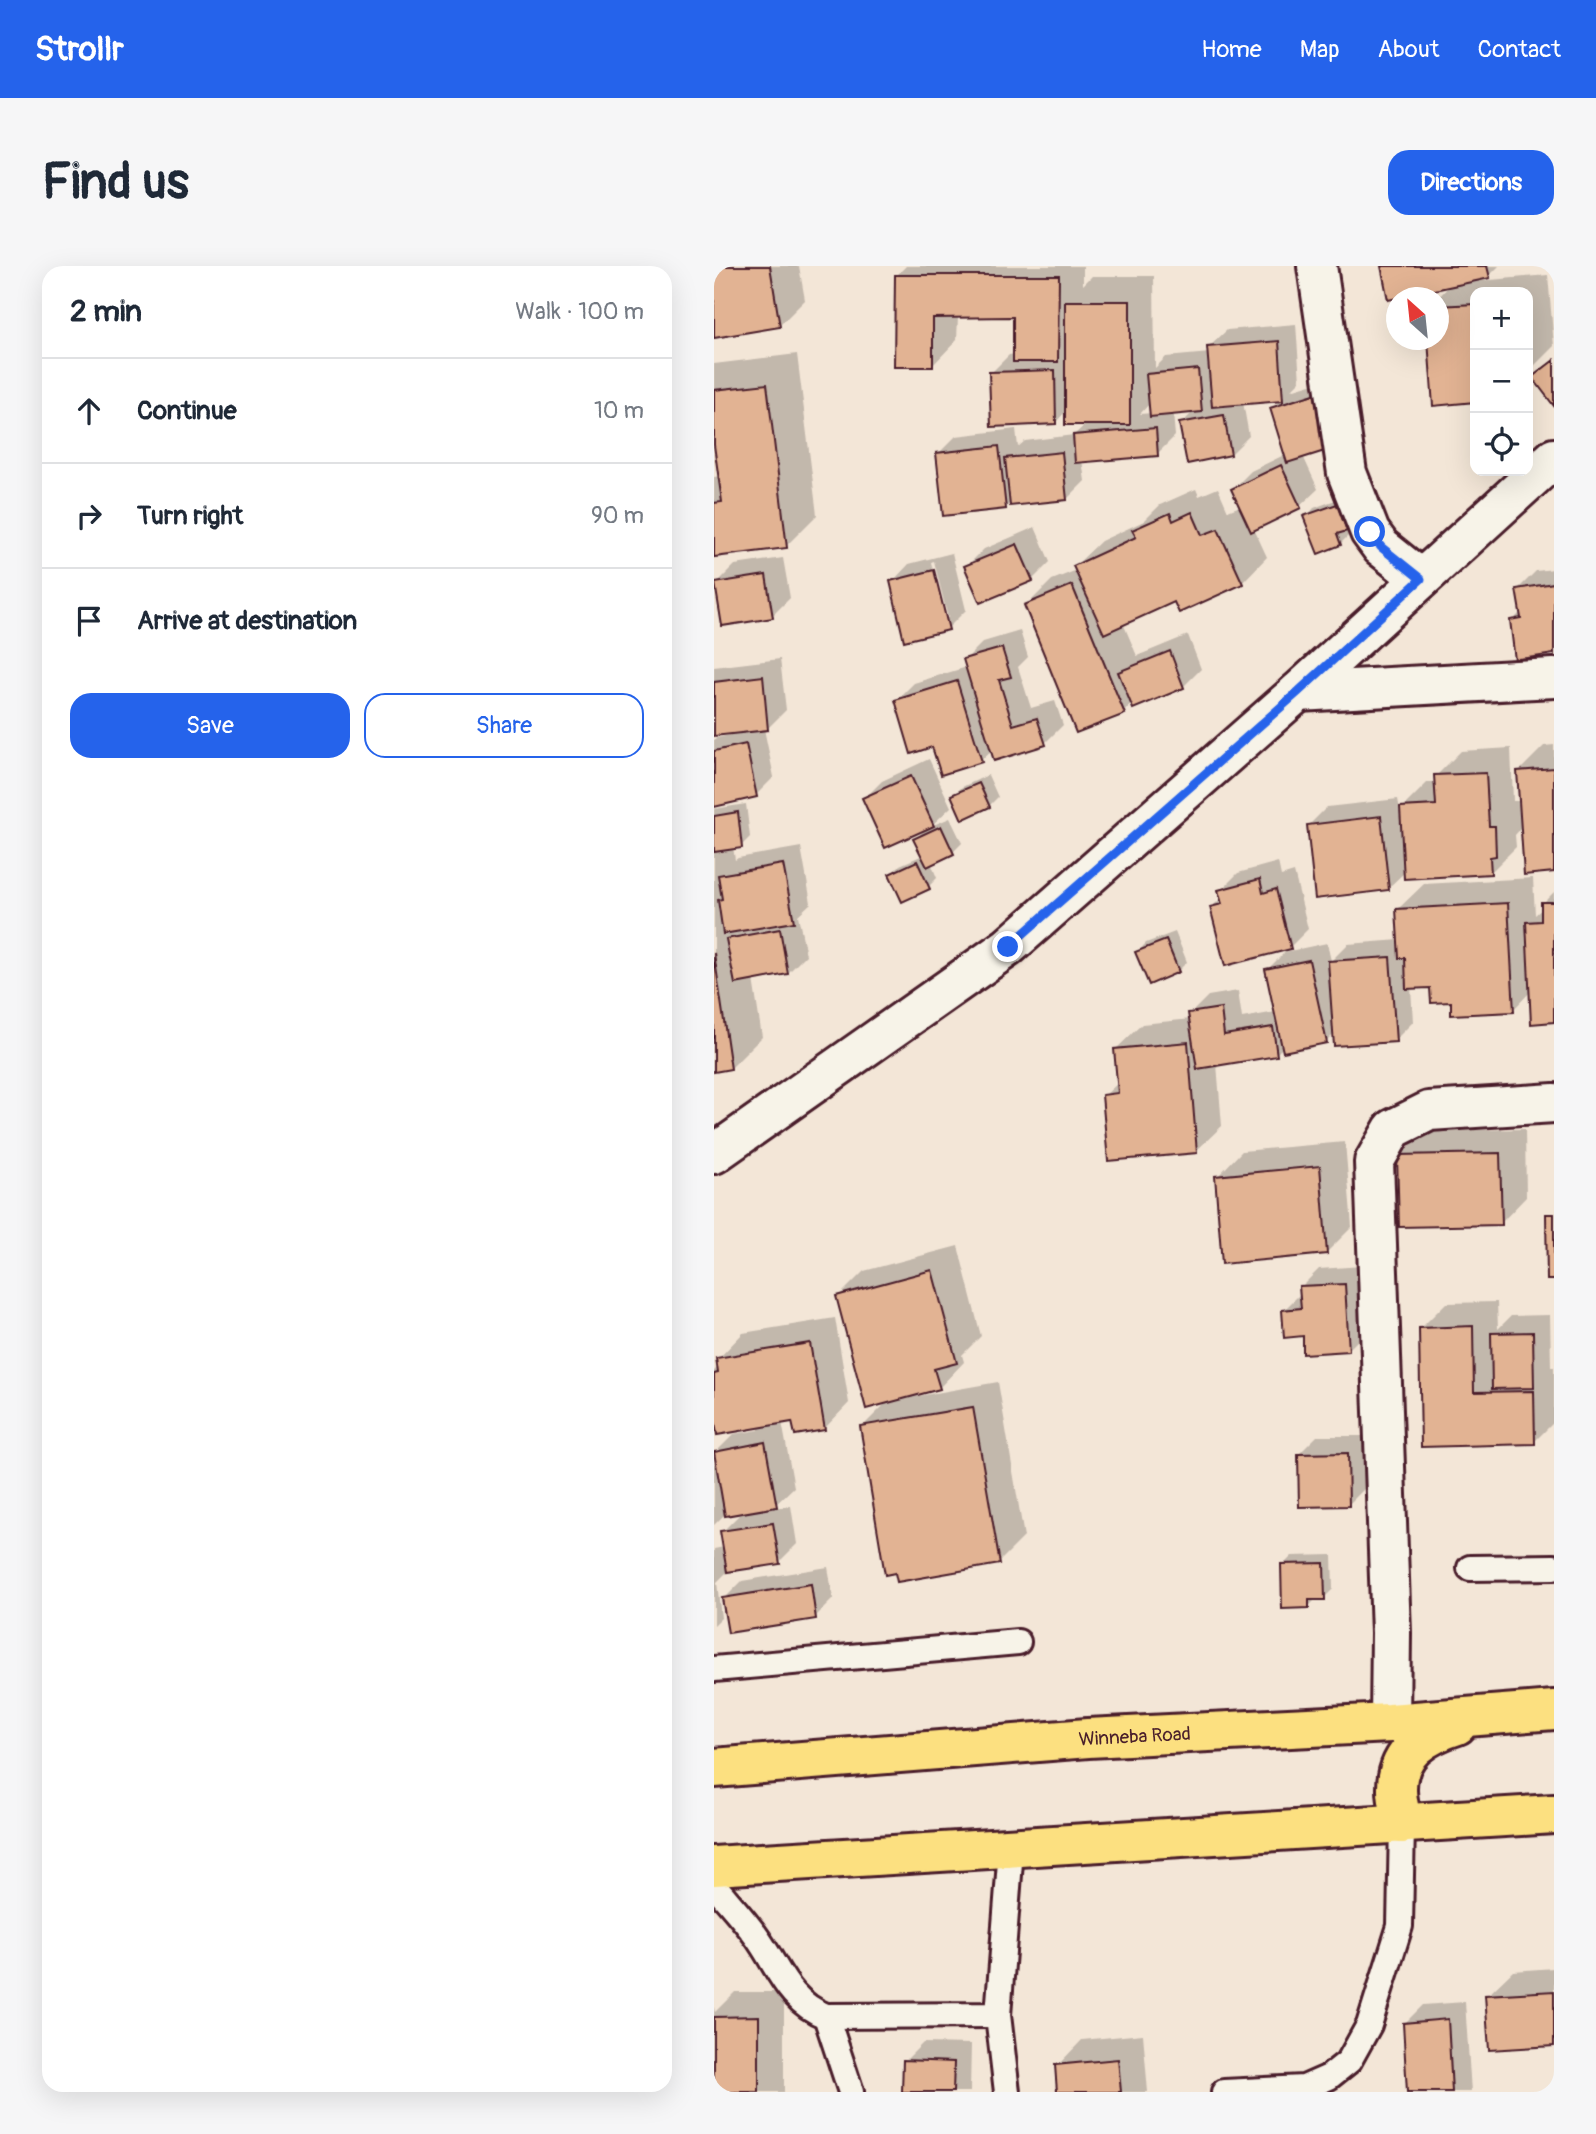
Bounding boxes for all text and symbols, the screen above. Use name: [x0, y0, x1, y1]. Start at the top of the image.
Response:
text: Strollr: [35, 29, 124, 70]
text: Home: [1201, 35, 1262, 64]
text: Map: [1300, 35, 1340, 64]
text: About: [1378, 35, 1440, 64]
text: Contact: [1478, 35, 1561, 64]
button: Directions: [1388, 150, 1554, 215]
text: Find us: [42, 152, 189, 213]
north arrow: [1386, 287, 1449, 350]
map controls: [1470, 287, 1533, 476]
button: +: [1470, 287, 1533, 350]
text: 2 min: [70, 293, 142, 330]
text: Walk · 100 m: [515, 297, 644, 326]
button: −: [1470, 350, 1533, 413]
icon: ahead: [70, 392, 108, 430]
text: Continue: [137, 395, 237, 427]
text: 10 m: [594, 396, 644, 425]
button: locate: [1470, 413, 1533, 476]
icon: right: [70, 497, 108, 535]
text: Turn right: [137, 500, 243, 532]
text: 90 m: [591, 501, 644, 530]
route start: [1354, 516, 1385, 547]
icon: arrive: [70, 602, 108, 640]
text: Arrive at destination: [137, 605, 357, 637]
button: Save: [70, 693, 350, 758]
button: Share: [364, 693, 644, 758]
route end: [992, 931, 1023, 962]
street label: Winneba Road: [1078, 1722, 1191, 1752]

